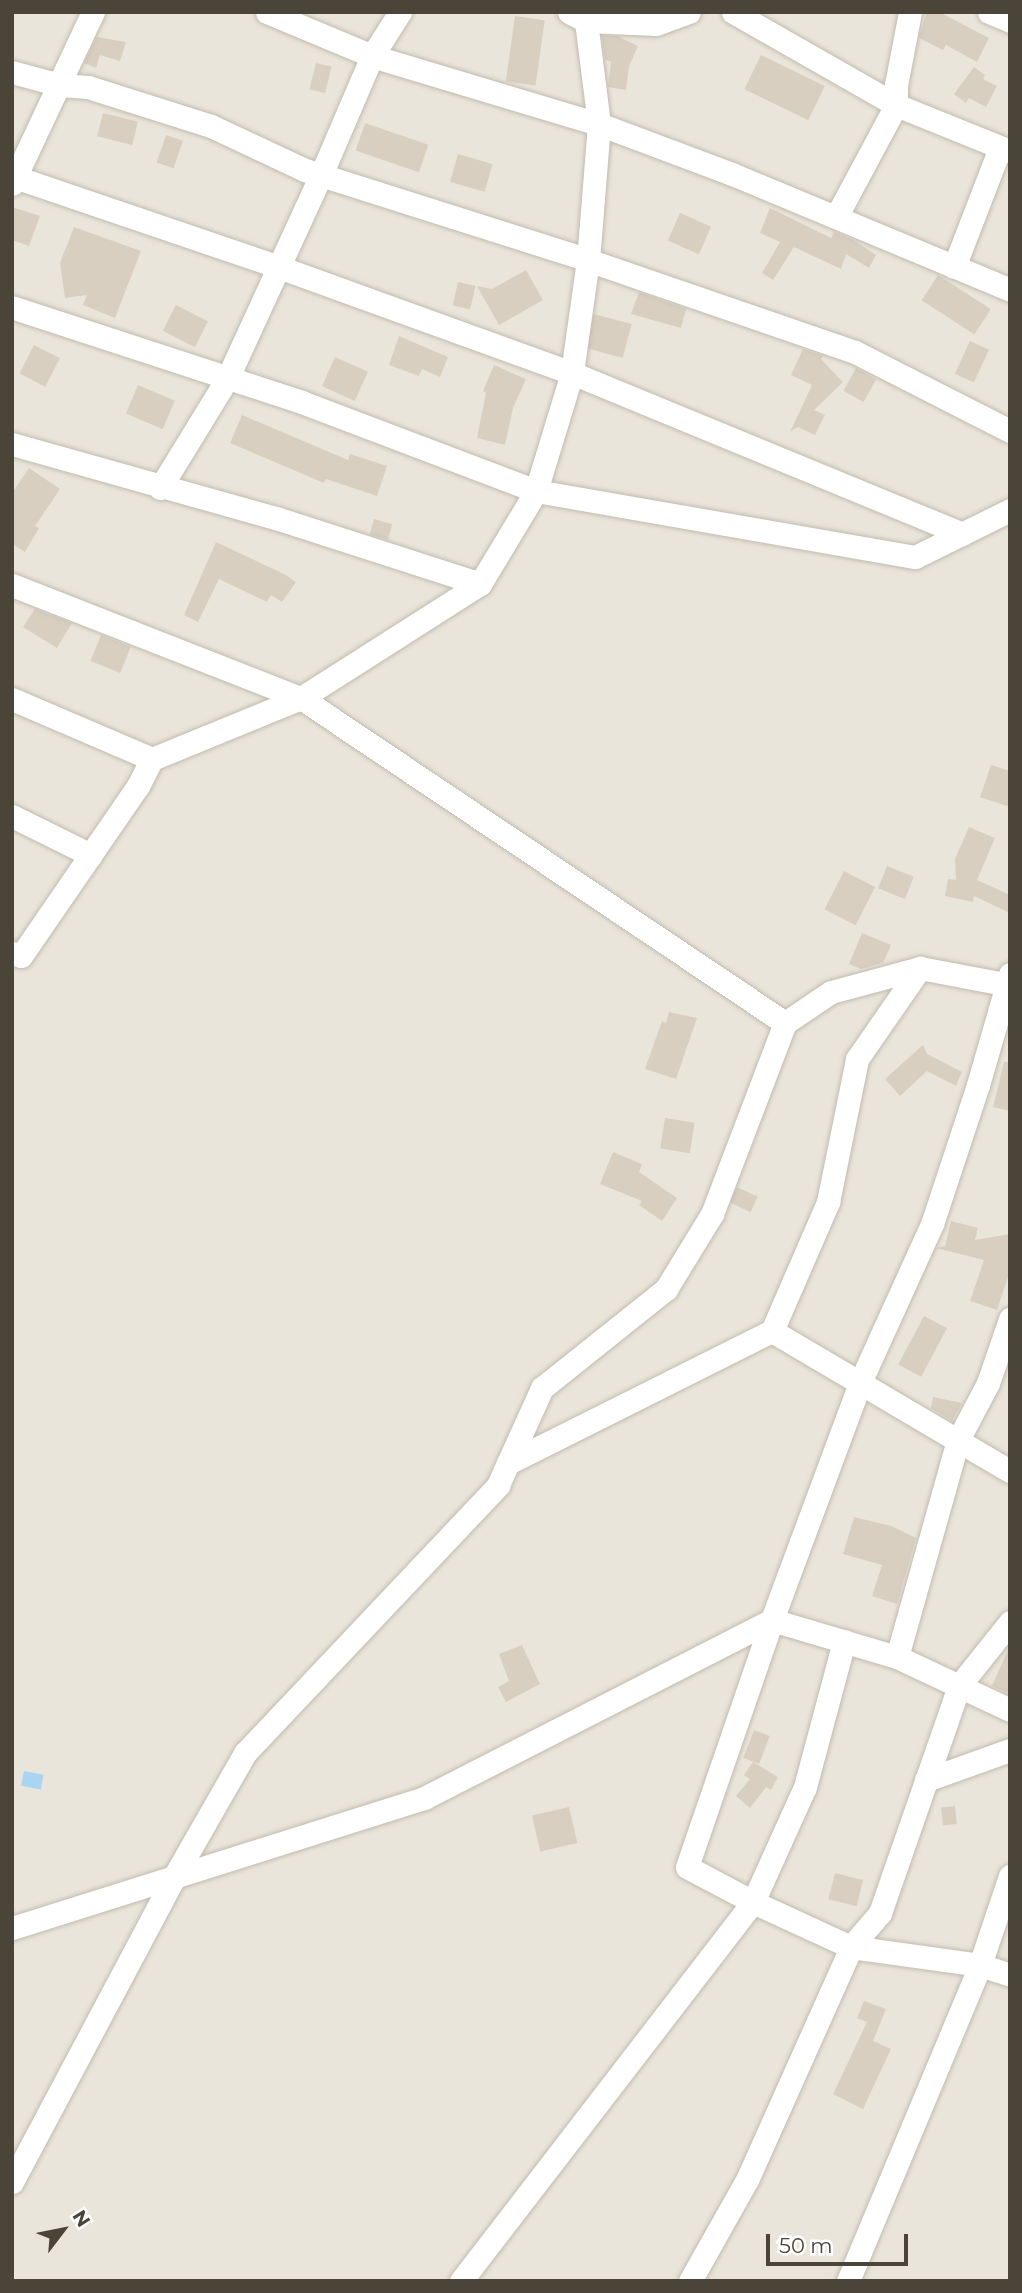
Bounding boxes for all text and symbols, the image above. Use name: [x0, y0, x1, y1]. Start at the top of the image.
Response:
north arrow: [28, 2195, 98, 2265]
text: N: [67, 2206, 95, 2231]
scale bar: [770, 2220, 912, 2264]
text: 50 m: [779, 2233, 833, 2258]

